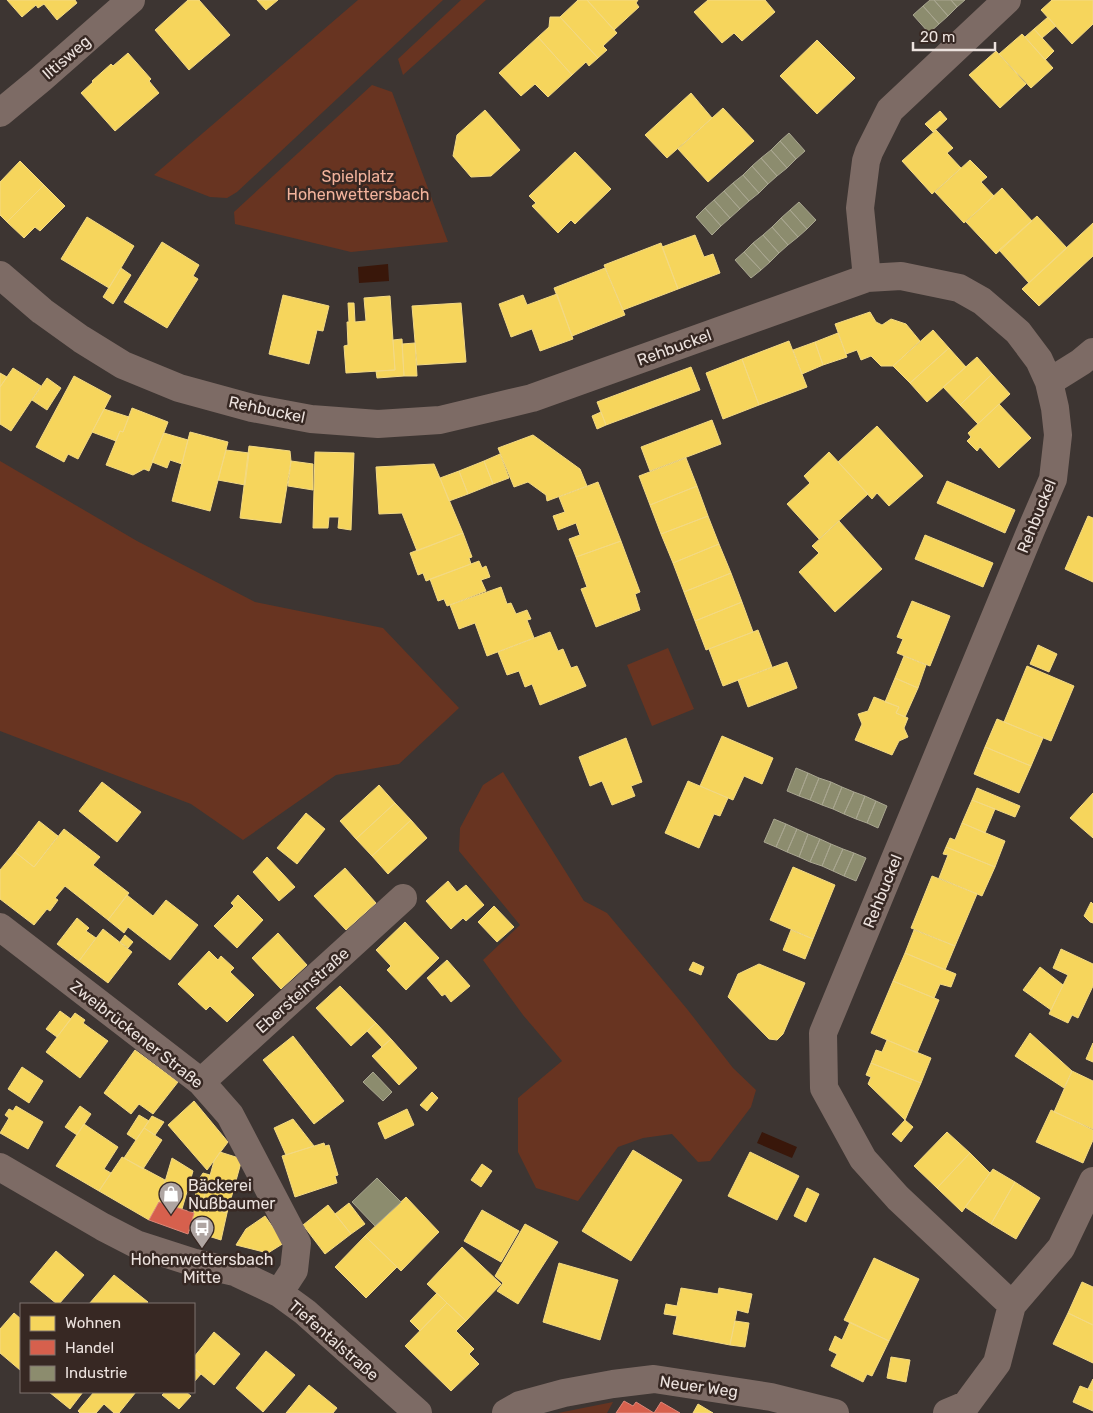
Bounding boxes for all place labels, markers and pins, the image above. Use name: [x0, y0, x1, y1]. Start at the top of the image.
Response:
place label: Bäckerei Nußbaumer: [188, 1176, 275, 1213]
shop icon: Bäckerei Nußbaumer: [158, 1181, 184, 1215]
bus stop icon: Hohenwettersbach Mitte: [189, 1215, 215, 1249]
place label: Hohenwettersbach Mitte: [130, 1250, 274, 1287]

